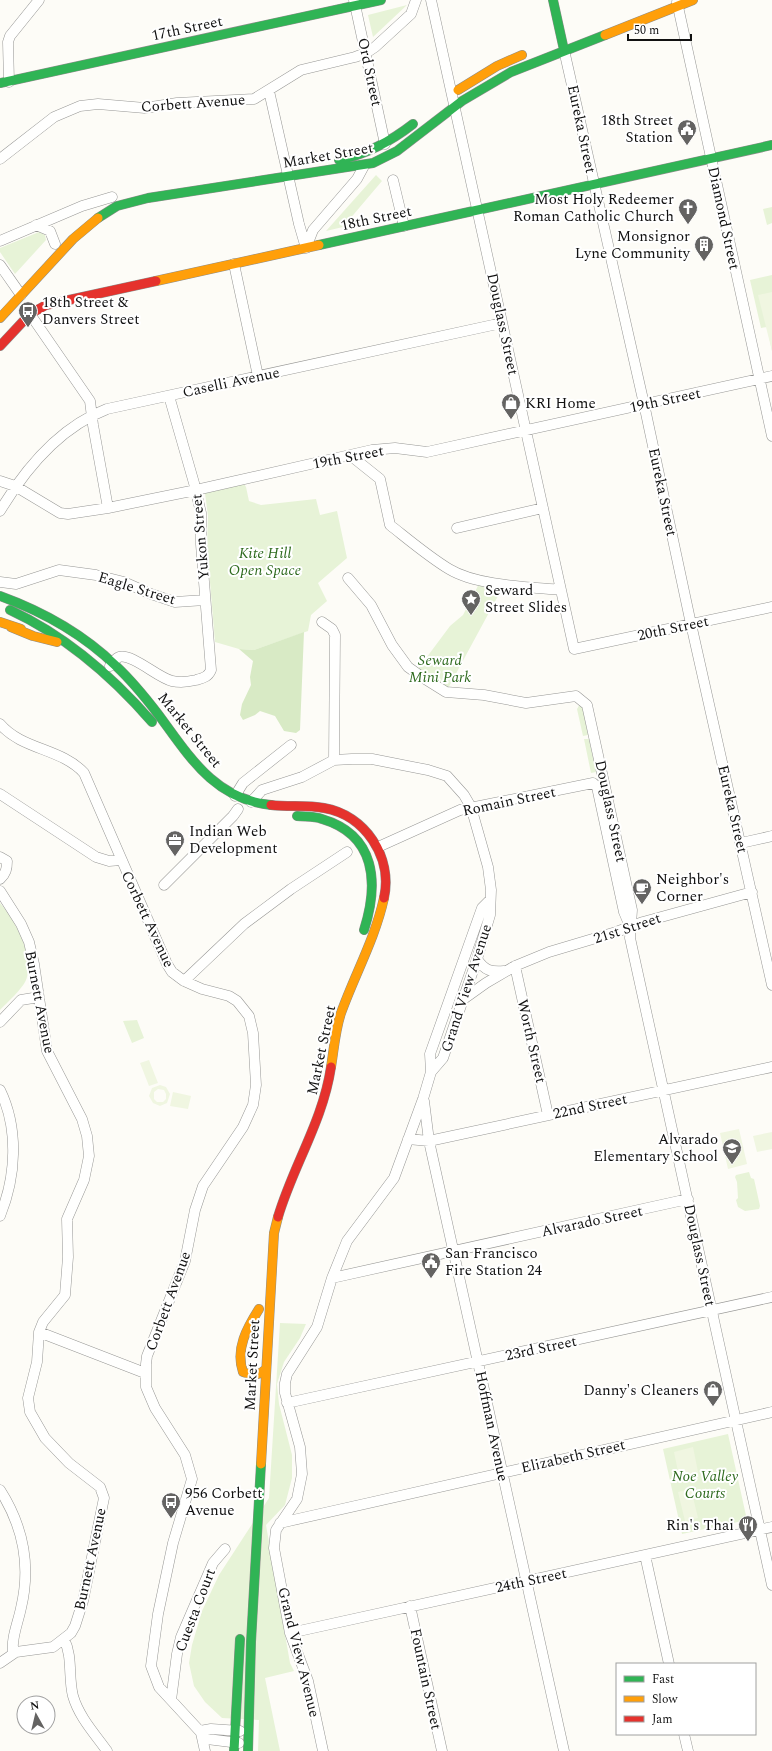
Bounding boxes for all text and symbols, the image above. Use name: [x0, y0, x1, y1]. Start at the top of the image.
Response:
street label: 17th Street: [149, 10, 225, 47]
scale bar: [628, 16, 691, 42]
text: 50 m: [634, 21, 659, 40]
street label: Ord Street: [351, 36, 388, 109]
street label: Eureka Street: [561, 83, 602, 176]
street label: Corbett Avenue: [140, 88, 246, 119]
place label: 18th Street Station: [601, 109, 673, 149]
public building icon: 18th Street Station: [676, 118, 698, 146]
street label: Market Street: [281, 136, 375, 175]
street label: Diamond Street: [701, 164, 746, 272]
place label: Most Holy Redeemer Roman Catholic Church: [513, 188, 674, 228]
church icon: Most Holy Redeemer Roman Catholic Church: [677, 197, 699, 225]
street label: 18th Street: [338, 200, 414, 237]
place label: Monsignor Lyne Community: [575, 225, 691, 265]
building icon: Monsignor Lyne Community: [693, 234, 715, 262]
street label: Douglass Street: [480, 271, 525, 377]
place label: 18th Street & Danvers Street: [42, 291, 140, 331]
bus stop icon: 18th Street & Danvers Street: [17, 300, 39, 328]
street label: Caselli Avenue: [180, 361, 282, 404]
street label: 19th Street: [627, 382, 703, 419]
shop icon: KRI Home: [500, 392, 522, 420]
place label: KRI Home: [525, 392, 596, 415]
street label: 19th Street: [310, 439, 386, 476]
street label: Eureka Street: [642, 446, 683, 539]
street label: Yukon Street: [185, 493, 216, 581]
park label: Kite Hill Open Space: [229, 542, 302, 582]
street label: Eagle Street: [95, 566, 178, 611]
place label: Seward Street Slides: [485, 579, 567, 619]
place icon: Seward Street Slides: [460, 588, 482, 616]
street label: 20th Street: [635, 610, 711, 647]
park label: Seward Mini Park: [409, 649, 471, 689]
street label: Market Street: [152, 688, 227, 773]
street label: Douglass Street: [588, 758, 633, 864]
street label: Eureka Street: [711, 763, 754, 856]
street label: Romain Street: [460, 780, 558, 823]
place label: Indian Web Development: [189, 820, 278, 860]
office icon: Indian Web Development: [164, 829, 186, 857]
street label: Corbett Avenue: [115, 867, 180, 971]
place label: Neighbor's Corner: [656, 868, 729, 908]
cafe icon: Neighbor's Corner: [631, 877, 653, 905]
street label: 21st Street: [590, 907, 664, 950]
street label: Grand View Avenue: [435, 921, 498, 1055]
street label: Burnett Avenue: [18, 949, 61, 1055]
street label: Worth Street: [511, 997, 552, 1085]
street label: Market Street: [301, 1003, 342, 1097]
street label: 22nd Street: [551, 1087, 629, 1126]
place label: Alvarado Elementary School: [593, 1128, 718, 1168]
school or university icon: Alvarado Elementary School: [721, 1137, 743, 1165]
street label: Alvarado Street: [539, 1200, 645, 1243]
street label: Douglass Street: [677, 1202, 722, 1308]
place label: San Francisco Fire Station 24: [445, 1242, 543, 1282]
street label: Corbett Avenue: [140, 1248, 197, 1354]
public building icon: San Francisco Fire Station 24: [420, 1251, 442, 1279]
street label: Market Street: [239, 1319, 266, 1411]
street label: 23rd Street: [503, 1330, 579, 1367]
street label: Hoffman Avenue: [469, 1369, 514, 1484]
place label: Danny's Cleaners: [583, 1379, 699, 1402]
shop icon: Danny's Cleaners: [702, 1379, 724, 1407]
street label: Elizabeth Street: [519, 1433, 627, 1480]
park label: Noe Valley Courts: [672, 1465, 739, 1505]
place label: 956 Corbett Avenue: [185, 1482, 263, 1522]
bus stop icon: 956 Corbett Avenue: [160, 1491, 182, 1519]
street label: Burnett Avenue: [68, 1506, 113, 1612]
place label: Rin's Thai: [666, 1514, 734, 1537]
restaurant icon: Rin's Thai: [737, 1514, 759, 1542]
street label: 24th Street: [493, 1562, 569, 1599]
street label: Cuesta Court: [169, 1565, 222, 1655]
street label: Grand View Avenue: [271, 1585, 326, 1720]
street label: Fountain Street: [404, 1626, 447, 1732]
legend: [616, 1663, 756, 1735]
text: Fast: [652, 1670, 674, 1689]
text: Slow: [652, 1690, 678, 1709]
north arrow: [16, 1695, 56, 1735]
text: N: [29, 1697, 40, 1715]
text: Jam: [652, 1710, 673, 1729]

